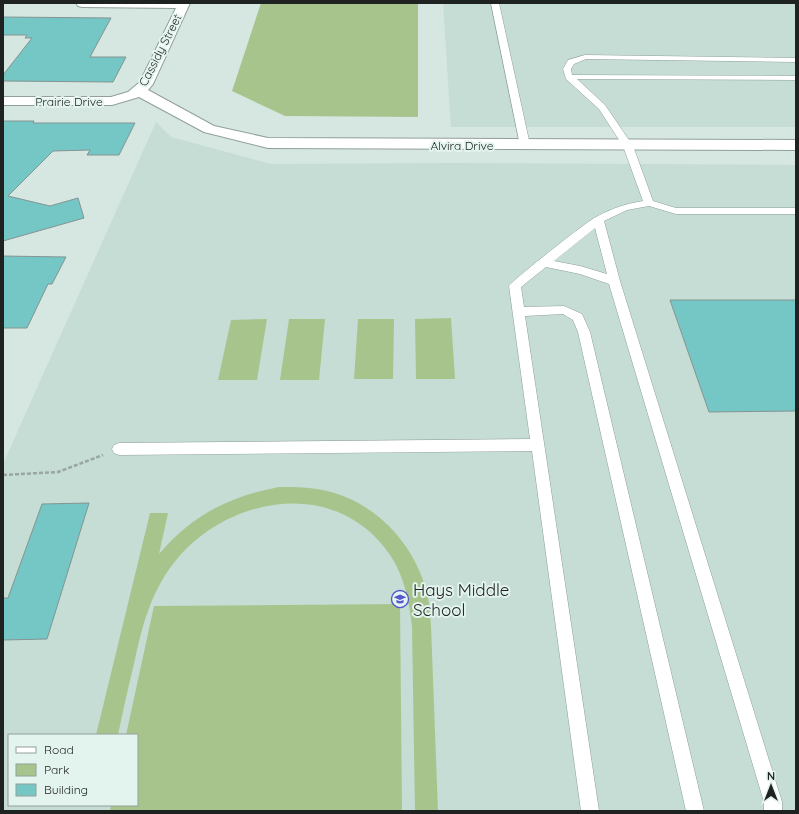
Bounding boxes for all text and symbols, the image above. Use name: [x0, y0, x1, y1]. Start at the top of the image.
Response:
street label: Cassidy Street: [135, 11, 185, 89]
street label: Prairie Drive: [35, 94, 103, 109]
street label: Alvira Drive: [430, 138, 494, 153]
place label: Hays Middle School: [413, 579, 509, 620]
school or university icon: Hays Middle School: [390, 589, 410, 609]
legend: [8, 734, 138, 806]
text: Road: [44, 742, 74, 757]
text: Park: [44, 762, 69, 777]
north arrow: [751, 766, 791, 806]
text: N: [767, 769, 775, 783]
text: Building: [44, 782, 88, 797]

